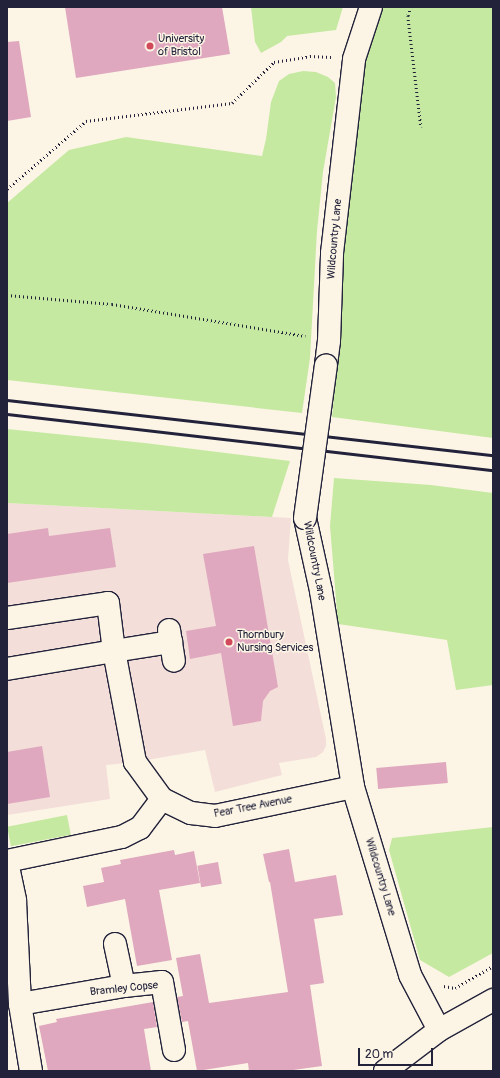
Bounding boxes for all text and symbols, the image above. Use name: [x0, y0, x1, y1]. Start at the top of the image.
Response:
place label: University of Bristol: [158, 33, 204, 59]
marker: University of Bristol: [145, 41, 155, 51]
street label: Wildcountry Lane: [325, 198, 345, 280]
street label: Wildcountry Lane: [300, 520, 328, 602]
place label: Thornbury Nursing Services: [237, 629, 313, 655]
marker: Thornbury Nursing Services: [224, 637, 234, 647]
street label: Pear Tree Avenue: [213, 793, 293, 821]
street label: Wildcountry Lane: [362, 837, 398, 917]
street label: Bramley Copse: [89, 979, 159, 999]
scale bar: [360, 1040, 435, 1066]
text: 20 m: [365, 1047, 393, 1062]

